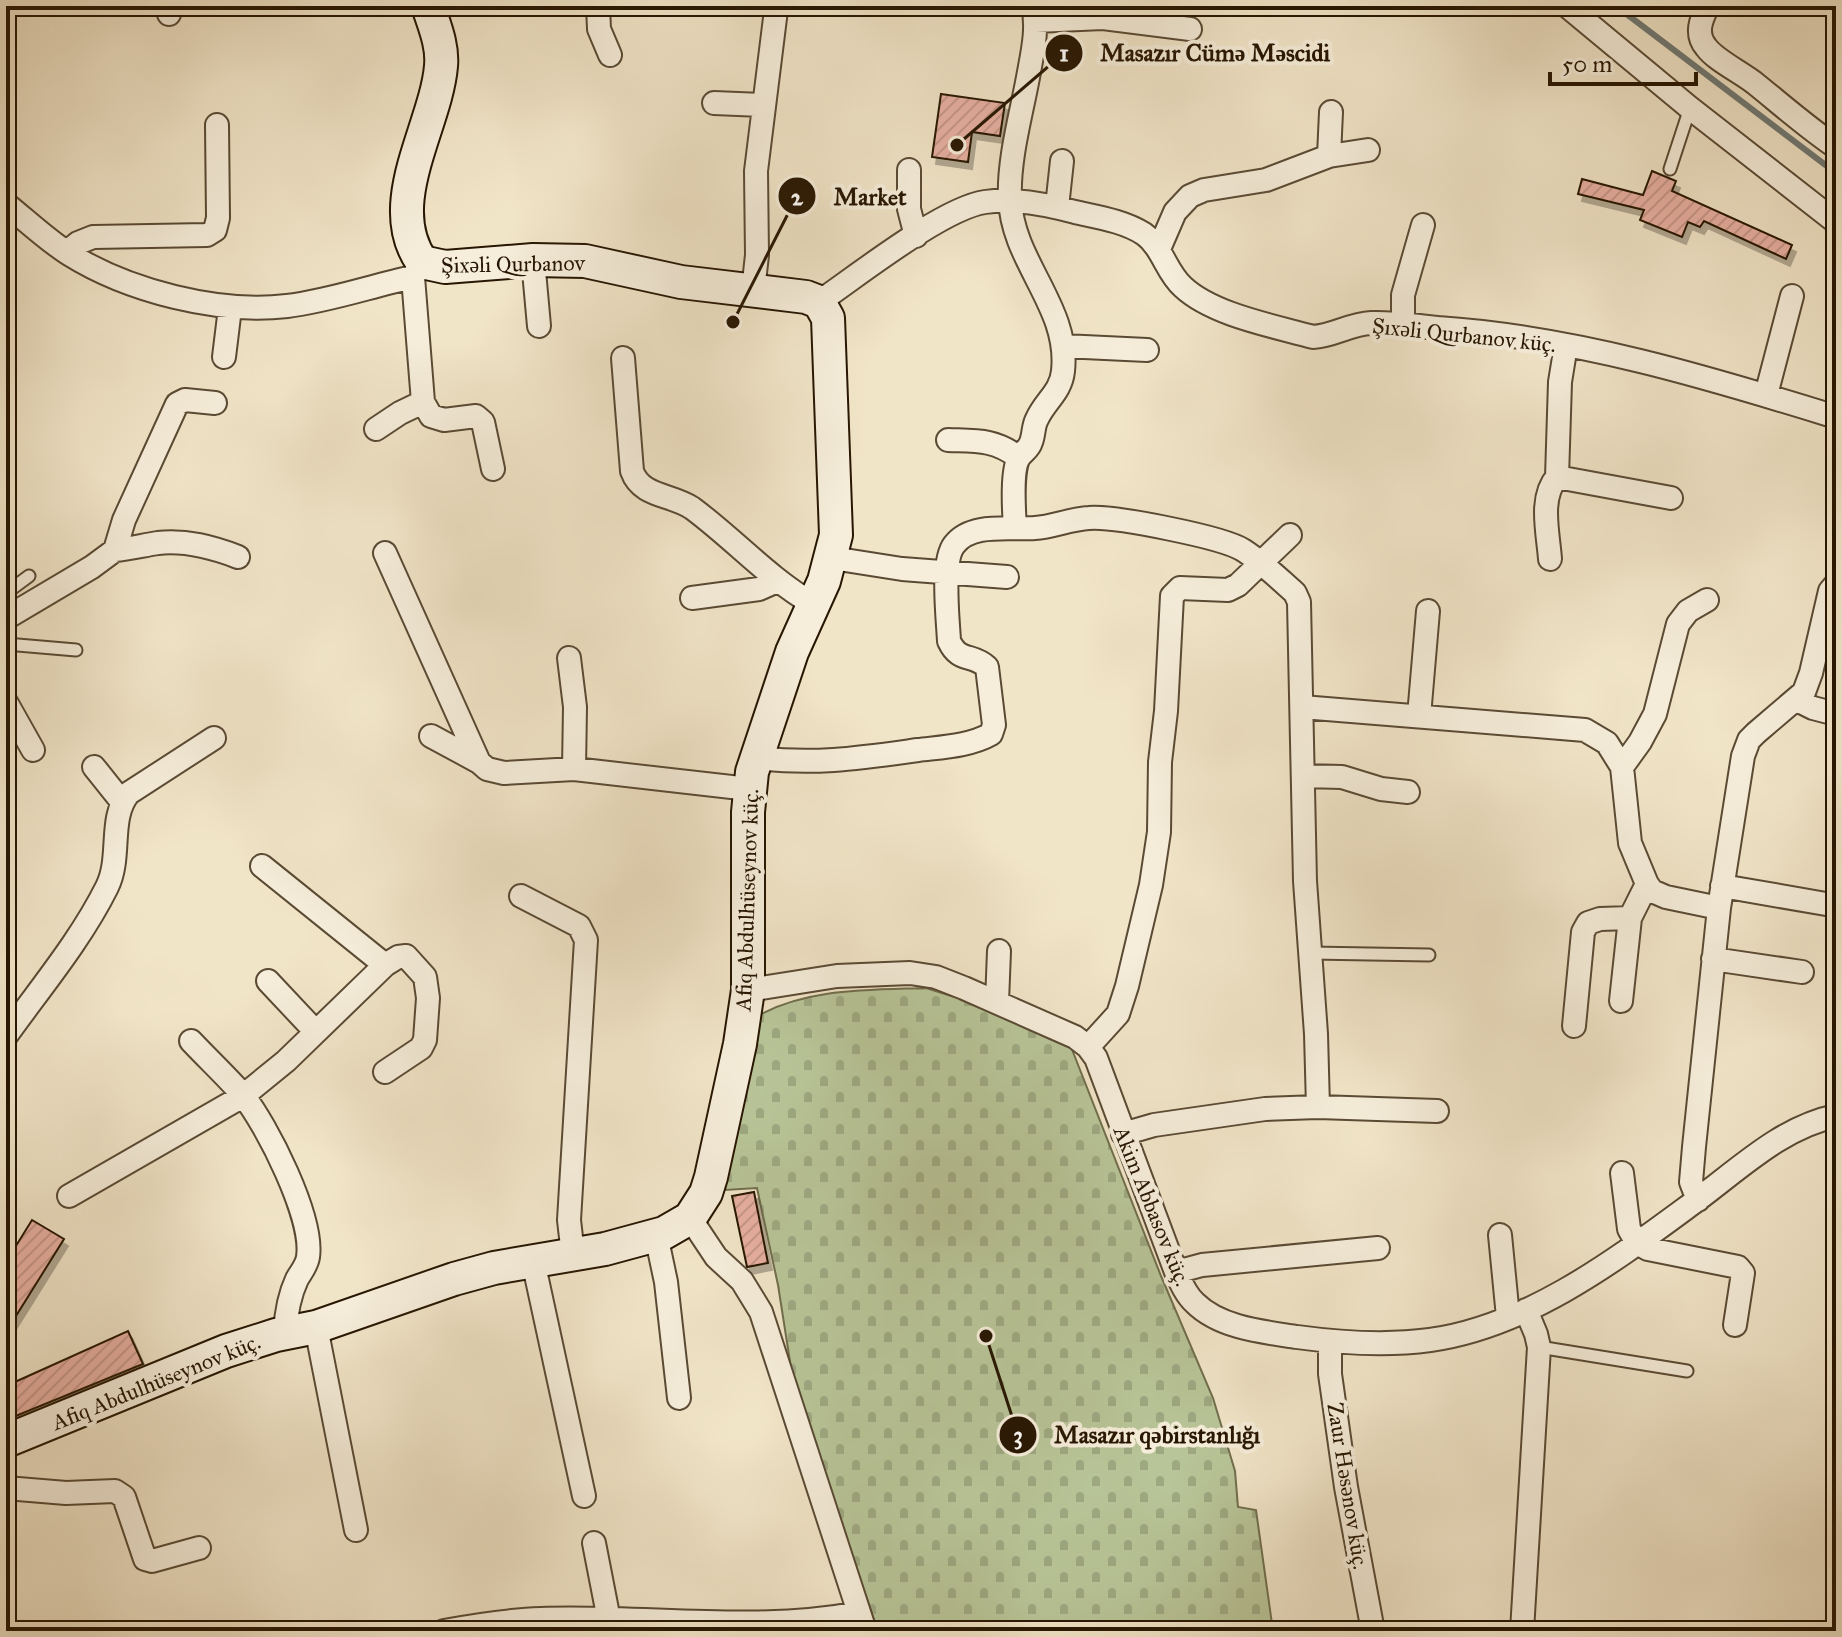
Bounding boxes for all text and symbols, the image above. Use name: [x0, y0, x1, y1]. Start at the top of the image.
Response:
callout: Masazır Cümə Məscidi: [1044, 29, 1346, 77]
scale bar: [1550, 36, 1696, 86]
text: 1: [1059, 38, 1069, 68]
text: Masazır Cümə Məscidi: [1100, 38, 1330, 68]
text: 50 m: [1562, 49, 1612, 79]
callout: Market: [777, 172, 922, 220]
text: 2: [791, 182, 804, 212]
text: Market: [833, 182, 907, 212]
street label: Şixəli Qurbanov: [441, 249, 587, 279]
street label: Şıxəli Qurbanov küç.: [1371, 312, 1557, 358]
street label: Afiq Abdulhüseynov küç.: [730, 788, 764, 1013]
street label: Akim Abbasov küç.: [1107, 1121, 1196, 1290]
street label: Afiq Abdulhüseynov küç.: [47, 1328, 264, 1437]
street label: Zaur Həsənov küç.: [1321, 1401, 1375, 1571]
callout: Masazır qəbirstanlığı: [998, 1411, 1277, 1459]
text: 3: [1013, 1420, 1023, 1450]
text: Masazır qəbirstanlığı: [1054, 1420, 1260, 1450]

